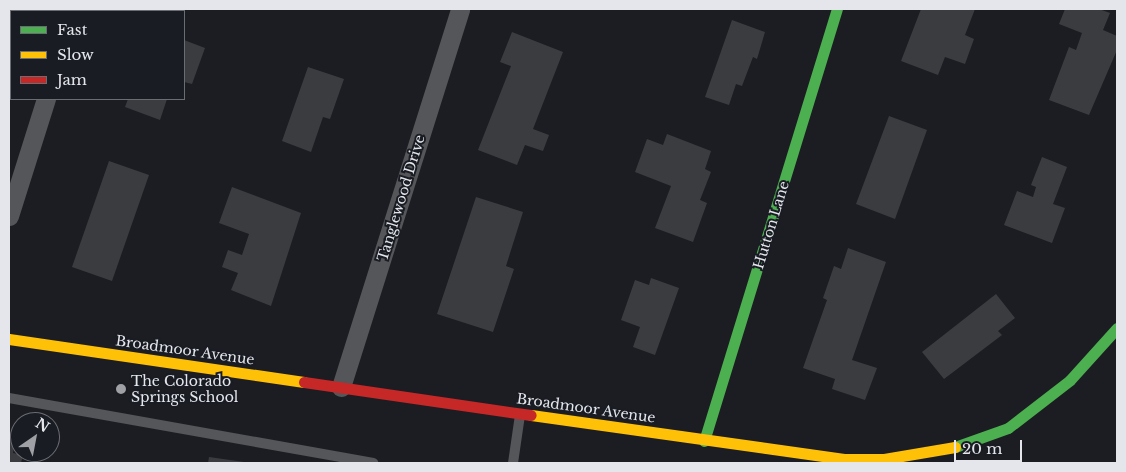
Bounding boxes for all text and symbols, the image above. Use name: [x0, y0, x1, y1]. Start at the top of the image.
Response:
legend: [10, 10, 185, 100]
text: Fast: [57, 20, 87, 39]
text: Slow: [57, 45, 94, 64]
text: Jam: [57, 70, 87, 89]
street label: Tanglewood Drive: [374, 133, 428, 263]
street label: Hutton Lane: [750, 179, 792, 271]
street label: Broadmoor Avenue: [114, 332, 256, 368]
place label: The Colorado Springs School: [131, 373, 238, 406]
marker: The Colorado Springs School: [115, 383, 127, 395]
street label: Broadmoor Avenue: [515, 390, 657, 426]
north arrow: [10, 412, 60, 462]
text: N: [32, 414, 53, 436]
scale bar: [956, 430, 1024, 462]
text: 20 m: [962, 439, 1002, 458]

